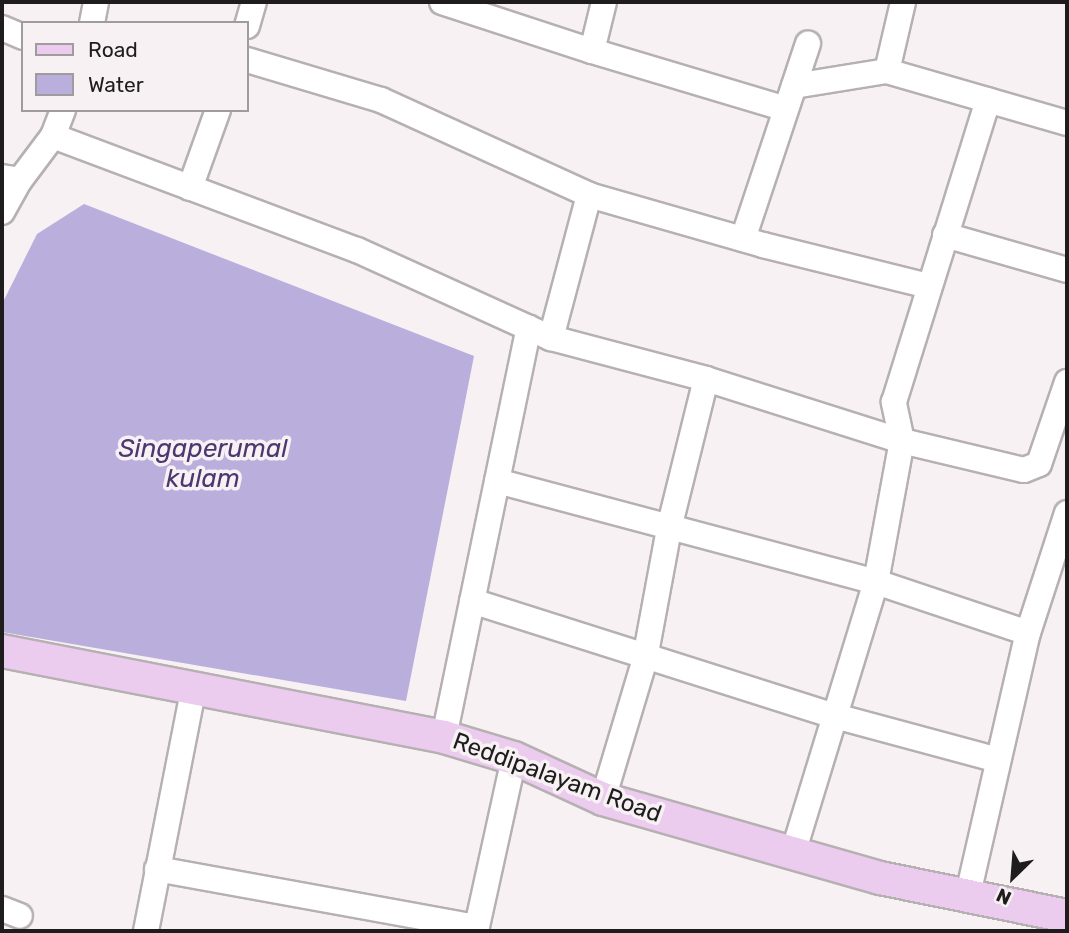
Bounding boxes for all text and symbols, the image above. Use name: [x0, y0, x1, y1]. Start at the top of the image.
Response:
legend: [21, 21, 248, 112]
text: Road: [88, 37, 138, 62]
text: Water: [88, 72, 144, 97]
water label: Singaperumal kulam: [118, 433, 288, 494]
street label: Reddipalayam Road: [449, 727, 665, 829]
north arrow: [978, 842, 1048, 912]
text: N: [993, 883, 1015, 910]

